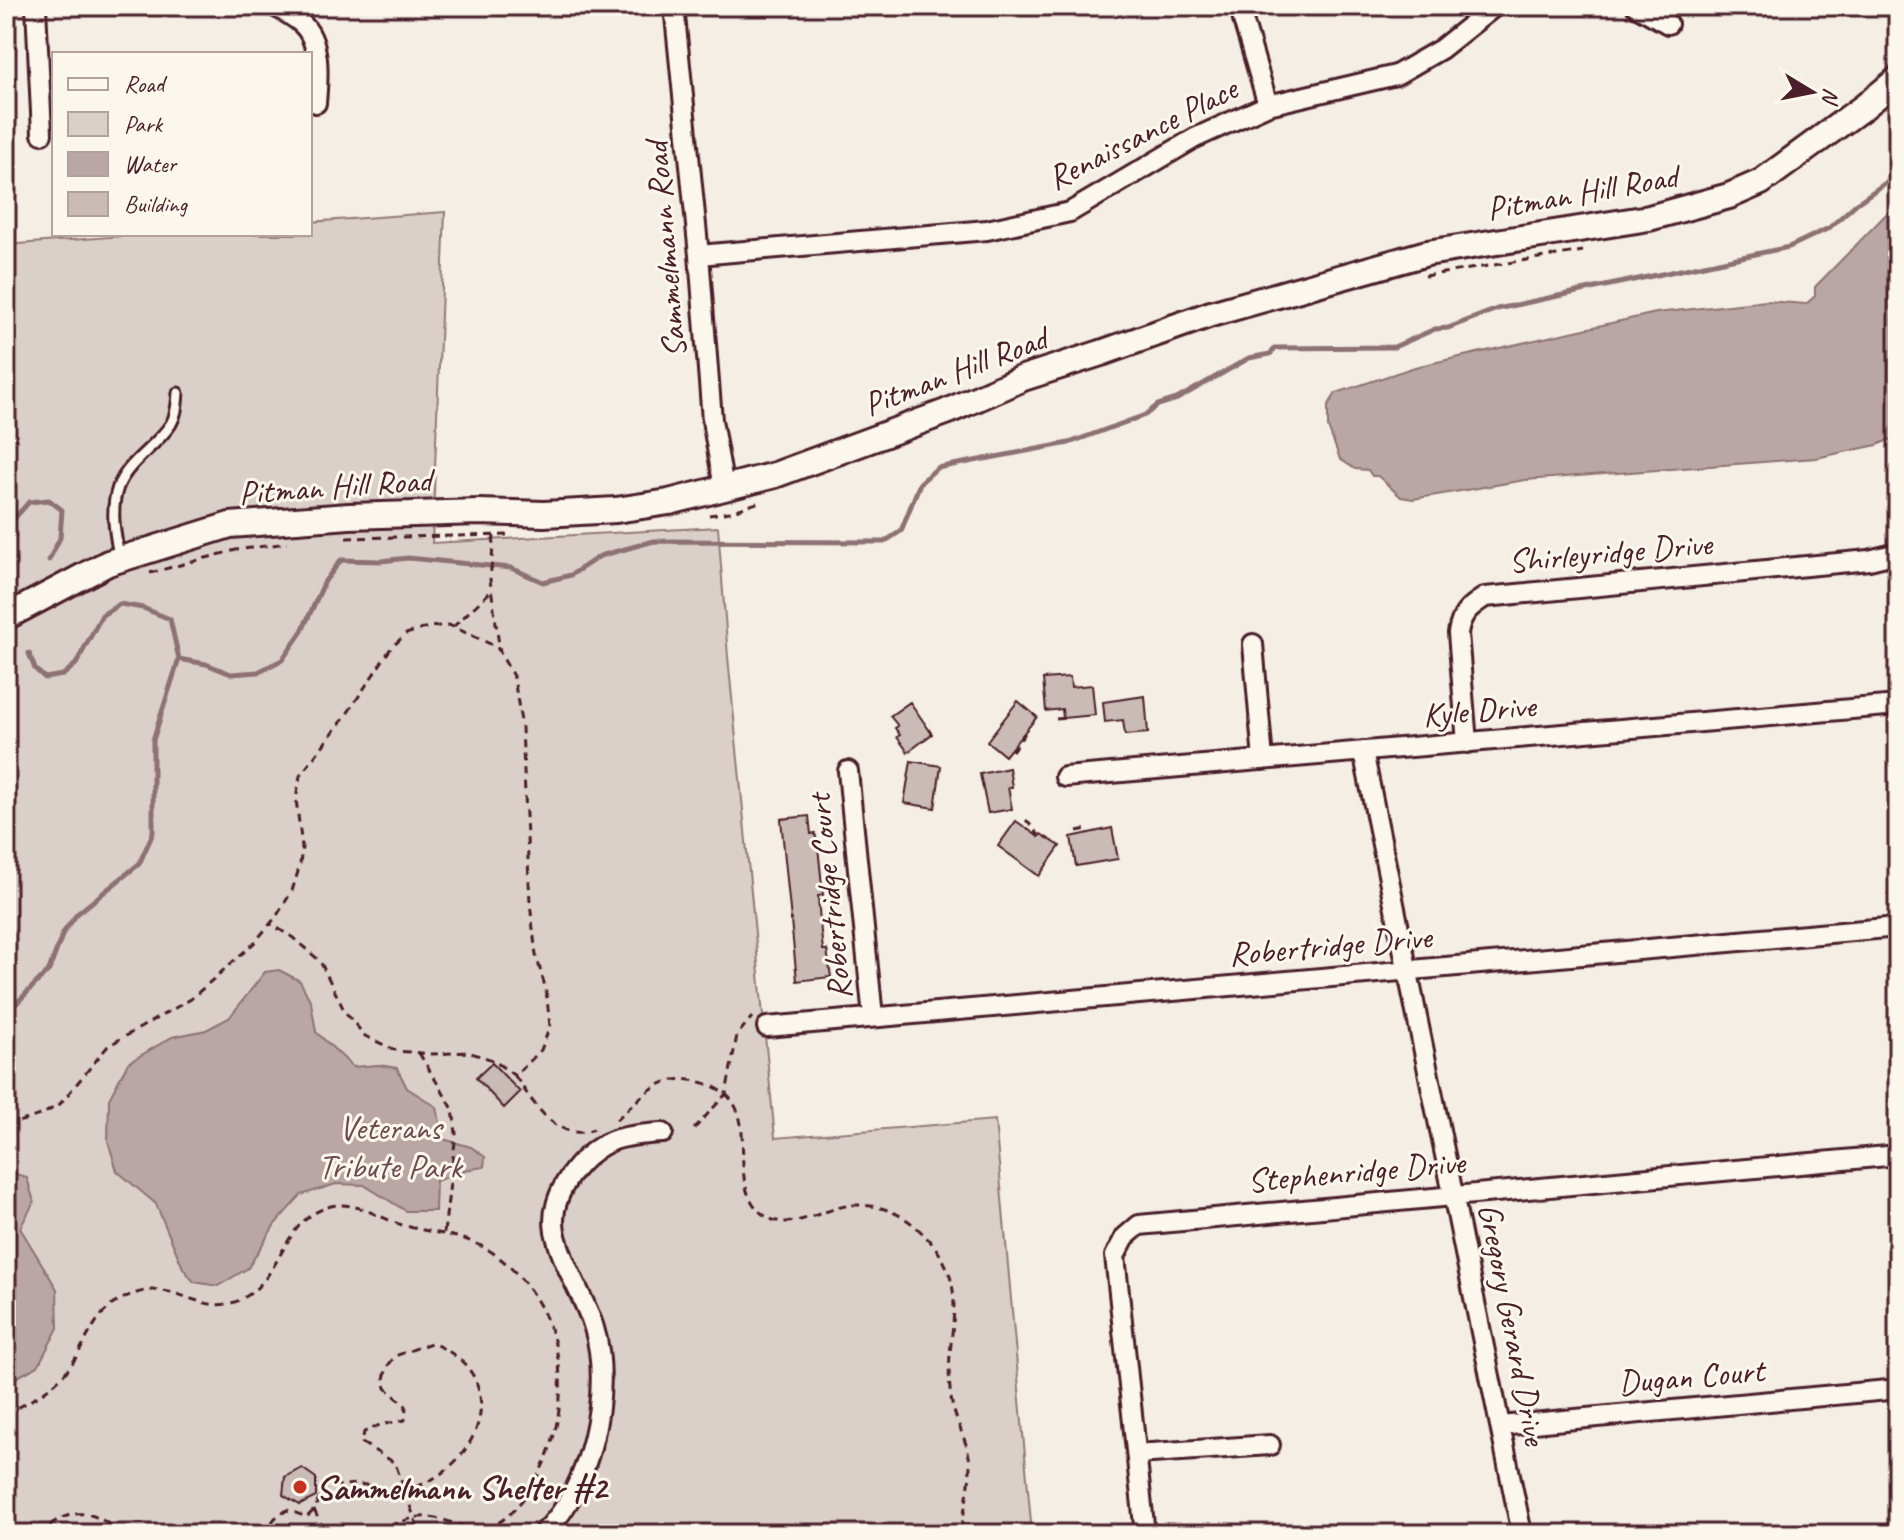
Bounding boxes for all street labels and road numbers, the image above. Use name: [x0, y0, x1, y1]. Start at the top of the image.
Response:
street label: Renaissance Place: [1040, 65, 1247, 199]
street label: Sammelmann Road: [634, 136, 696, 360]
street label: Pitman Hill Road: [1483, 153, 1685, 230]
street label: Pitman Hill Road: [857, 315, 1057, 426]
street label: Pitman Hill Road: [237, 458, 437, 514]
street label: Shirleyridge Drive: [1507, 522, 1715, 582]
street label: Kyle Drive: [1421, 683, 1539, 736]
street label: Robertridge Court: [796, 788, 861, 1002]
street label: Robertridge Drive: [1227, 915, 1435, 975]
street label: Stephenridge Drive: [1246, 1140, 1468, 1202]
street label: Gregory Gerard Drive: [1469, 1200, 1558, 1450]
street label: Dugan Court: [1616, 1348, 1769, 1404]

